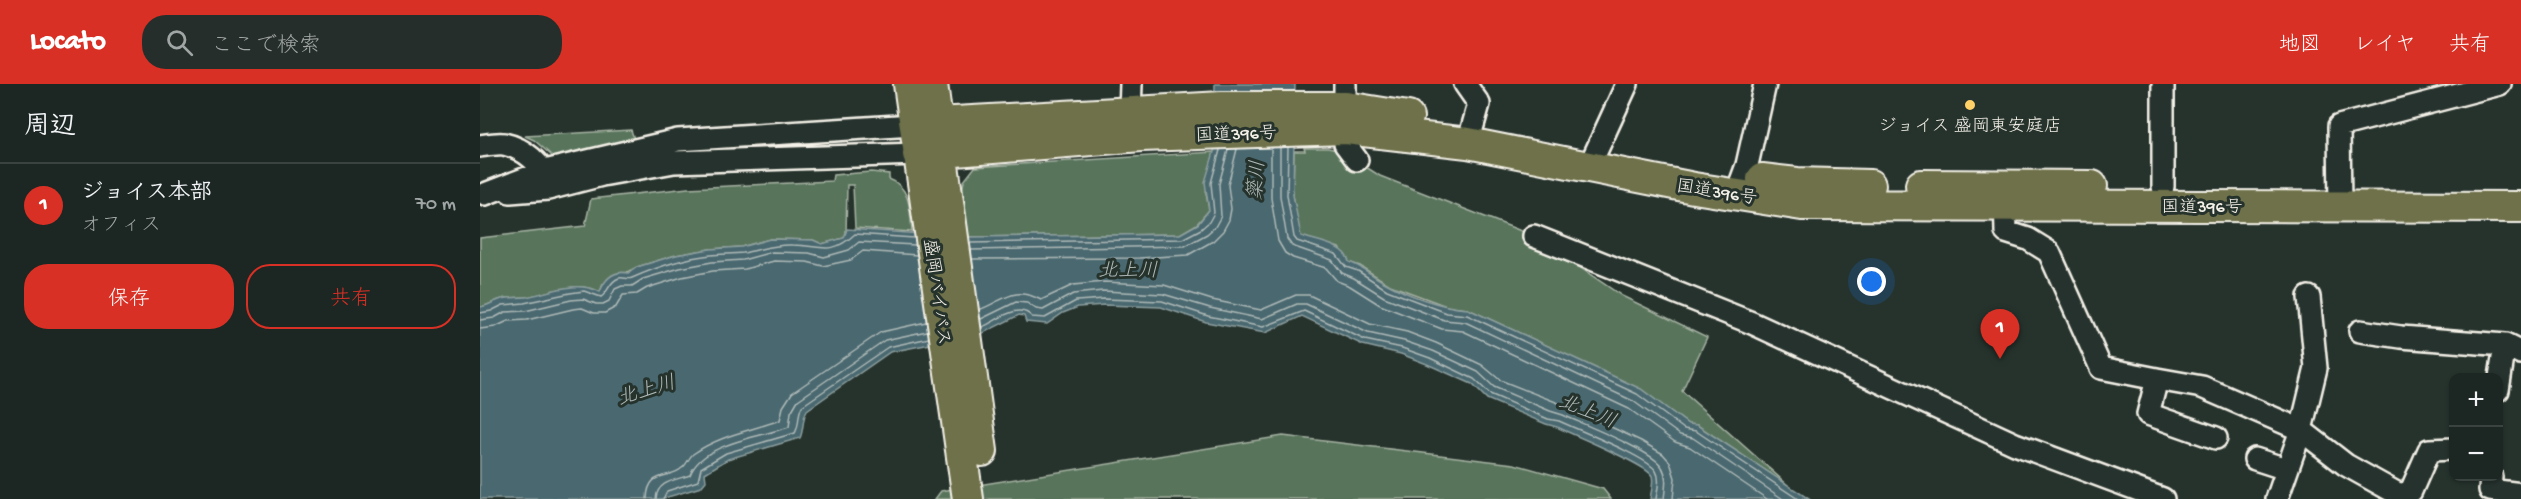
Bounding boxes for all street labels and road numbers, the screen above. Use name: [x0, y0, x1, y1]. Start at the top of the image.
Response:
street label: 国道396号: [1195, 123, 1277, 147]
street label: 国道396号: [1675, 176, 1759, 210]
street label: 国道396号: [2161, 197, 2243, 219]
street label: 盛岡バイパス: [918, 237, 954, 347]

